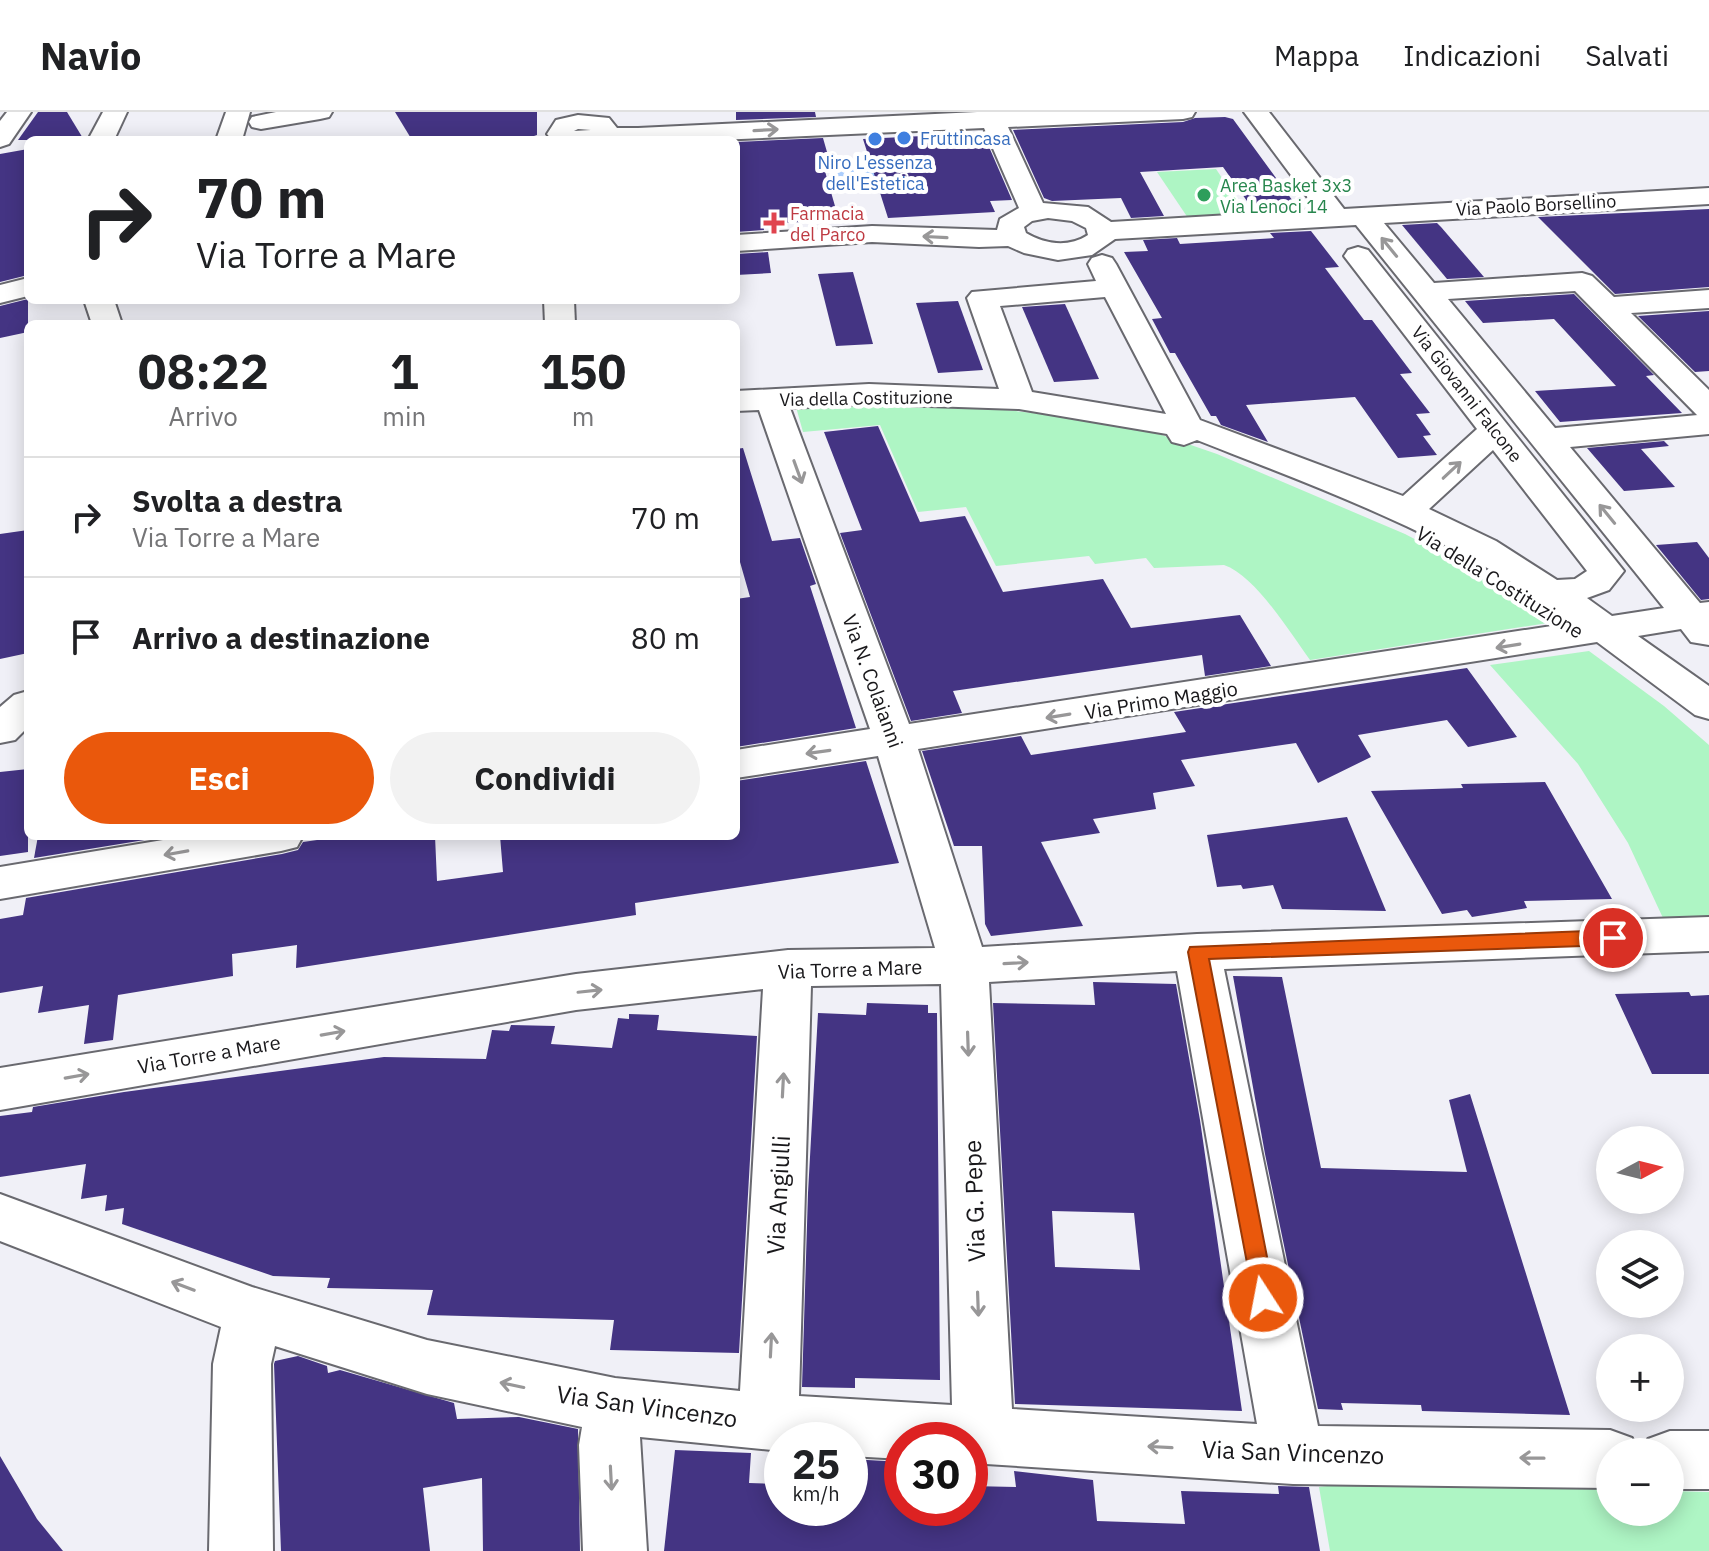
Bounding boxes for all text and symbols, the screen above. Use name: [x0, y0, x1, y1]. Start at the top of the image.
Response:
text: Navio: [40, 31, 142, 80]
text: Mappa: [1274, 37, 1359, 74]
text: Indicazioni: [1403, 37, 1541, 74]
text: Salvati: [1585, 37, 1669, 74]
one-way arrow: [752, 122, 779, 137]
place label: Fruttincasa: [920, 127, 1011, 150]
marker: Fruttincasa: [895, 129, 913, 147]
marker: Niro L'essenza dell'Estetica: [866, 130, 884, 148]
place label: Niro L'essenza dell'Estetica: [817, 151, 933, 195]
text: 70 m: [196, 161, 326, 233]
icon: right: [64, 168, 168, 272]
place label: Area Basket 3x3 Via Lenoci 14: [1220, 174, 1352, 218]
marker: Area Basket 3x3 Via Lenoci 14: [1195, 186, 1213, 204]
street label: Via Paolo Borsellino: [1455, 189, 1617, 221]
place label: Farmacia del Parco: [790, 202, 865, 246]
marker: Farmacia del Parco: [765, 214, 783, 232]
one-way arrow: [923, 230, 949, 245]
text: Via Torre a Mare: [196, 231, 457, 278]
one-way arrow: [1380, 237, 1398, 258]
street label: Via Giovanni Falcone: [1407, 321, 1527, 467]
text: 08:22: [138, 340, 269, 402]
text: 1: [390, 340, 419, 402]
text: 150: [540, 340, 626, 402]
street label: Via della Costituzione: [779, 385, 953, 411]
text: Arrivo: [168, 399, 238, 433]
text: min: [382, 399, 426, 433]
text: m: [572, 399, 594, 433]
one-way arrow: [791, 460, 806, 485]
one-way arrow: [1441, 461, 1461, 479]
text: Svolta a destra: [132, 481, 343, 520]
icon: right: [64, 495, 108, 539]
text: 70 m: [631, 498, 700, 537]
one-way arrow: [1598, 504, 1615, 525]
street label: Via della Costituzione: [1411, 519, 1589, 645]
text: Via Torre a Mare: [132, 520, 320, 554]
street label: Via N. Colaianni: [836, 611, 910, 751]
icon: arrive: [64, 615, 108, 659]
text: Arrivo a destinazione: [132, 618, 430, 657]
text: 80 m: [631, 618, 700, 657]
one-way arrow: [1496, 639, 1521, 654]
street label: Via Primo Maggio: [1083, 675, 1239, 725]
one-way arrow: [1045, 709, 1071, 724]
button: Esci: [64, 732, 374, 824]
button: Condividi: [390, 732, 700, 824]
one-way arrow: [806, 745, 831, 760]
one-way arrow: [164, 847, 190, 862]
pin: [1579, 904, 1647, 972]
icon: arrive: [1591, 916, 1635, 960]
street label: Via Torre a Mare: [777, 953, 923, 985]
one-way arrow: [1003, 955, 1029, 970]
one-way arrow: [576, 983, 603, 998]
one-way arrow: [320, 1025, 346, 1040]
street label: Via Torre a Mare: [135, 1028, 283, 1080]
one-way arrow: [960, 1030, 975, 1057]
one-way arrow: [64, 1068, 89, 1083]
one-way arrow: [776, 1072, 791, 1099]
north arrow: [1596, 1126, 1684, 1214]
map controls: [1596, 1126, 1684, 1526]
street label: Via Angiulli: [759, 1135, 797, 1255]
street label: Via G. Pepe: [956, 1139, 992, 1263]
button: layers: [1596, 1230, 1684, 1318]
position arrow: [1221, 1256, 1305, 1340]
one-way arrow: [171, 1278, 196, 1293]
one-way arrow: [970, 1290, 985, 1317]
one-way arrow: [764, 1332, 779, 1359]
button: +: [1596, 1334, 1684, 1422]
one-way arrow: [500, 1376, 525, 1391]
street label: Via San Vincenzo: [554, 1377, 740, 1435]
speed limit sign: 30: [884, 1422, 988, 1526]
street label: Via San Vincenzo: [1201, 1433, 1385, 1471]
text: 25: [792, 1438, 840, 1490]
button: −: [1596, 1438, 1684, 1526]
one-way arrow: [1147, 1439, 1174, 1454]
one-way arrow: [1519, 1450, 1546, 1466]
one-way arrow: [604, 1464, 619, 1491]
text: km/h: [792, 1480, 840, 1507]

